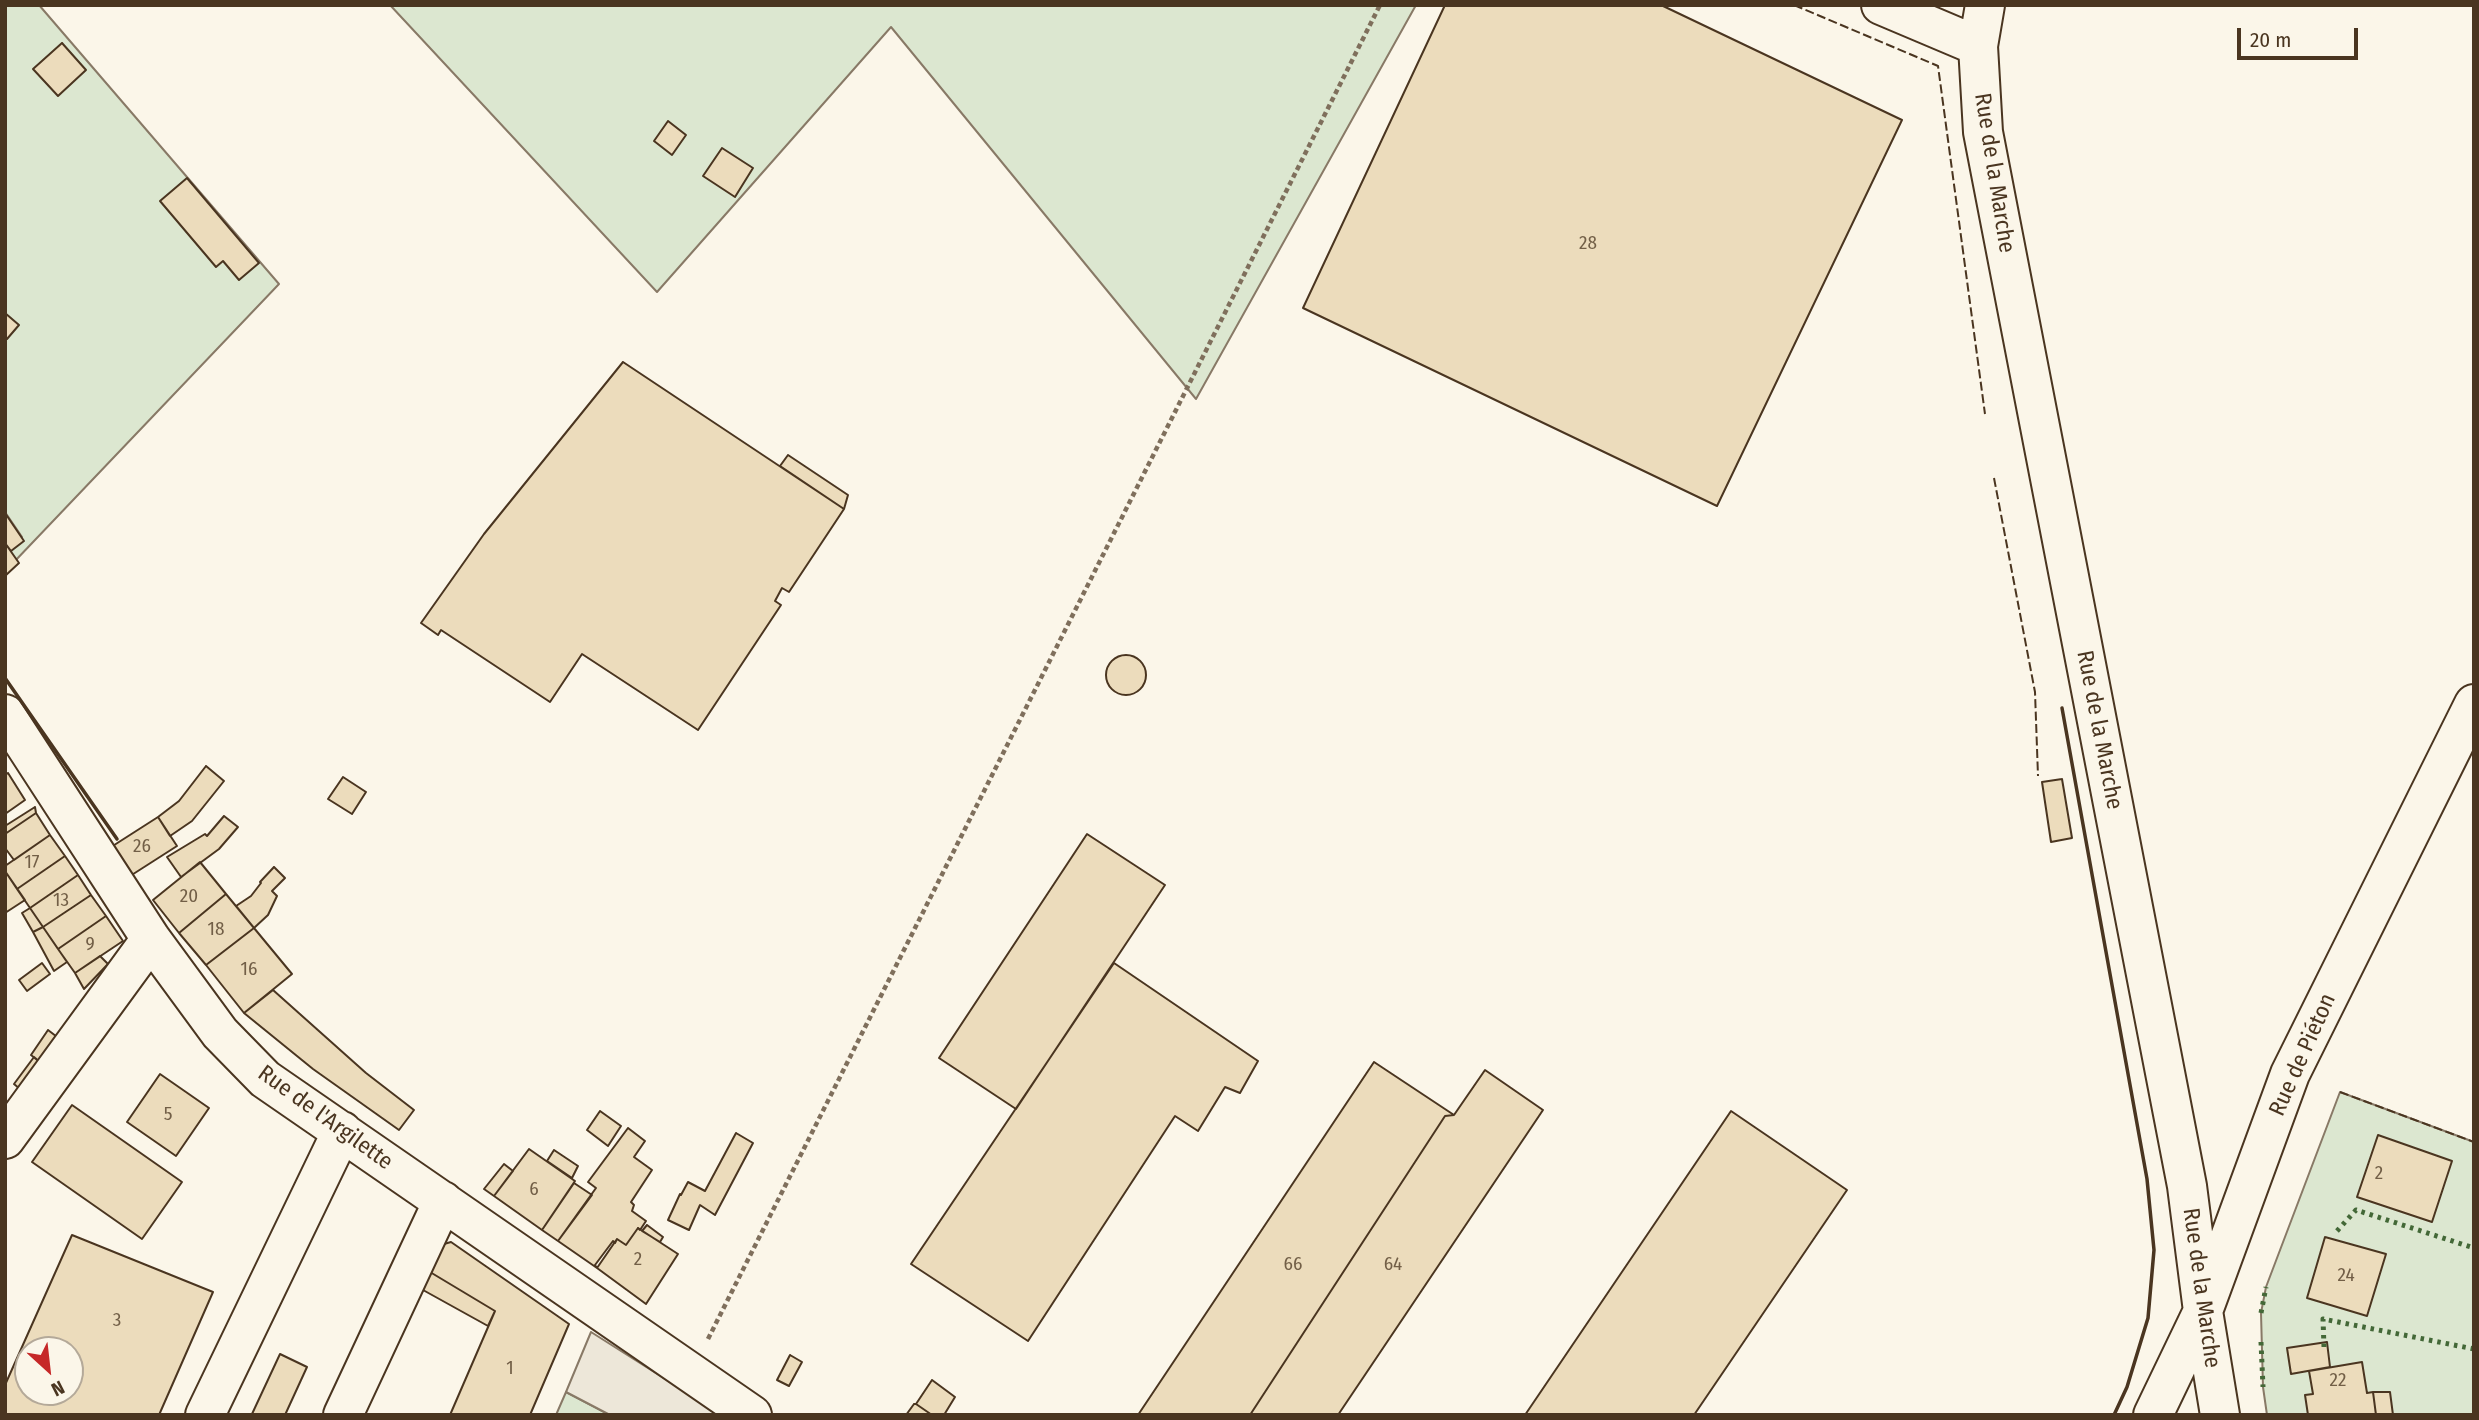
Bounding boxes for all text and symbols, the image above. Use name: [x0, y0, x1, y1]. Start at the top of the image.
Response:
scale bar: [2241, 14, 2362, 58]
text: 20 m: [2250, 27, 2291, 53]
street label: Rue de la Marche: [1968, 91, 2020, 255]
house number: 28: [1579, 233, 1597, 255]
street label: Rue de la Marche: [2070, 648, 2128, 812]
house number: 26: [133, 836, 151, 858]
house number: 17: [24, 852, 40, 874]
house number: 20: [180, 886, 198, 908]
house number: 13: [53, 890, 69, 912]
house number: 18: [208, 919, 224, 941]
house number: 9: [85, 934, 95, 956]
house number: 16: [241, 959, 257, 981]
street label: Rue de Piéton: [2264, 990, 2342, 1120]
street label: Rue de l'Argilette: [252, 1060, 398, 1176]
house number: 5: [164, 1104, 172, 1126]
house number: 2: [2375, 1163, 2383, 1185]
house number: 6: [529, 1179, 539, 1201]
street label: Rue de la Marche: [2176, 1206, 2226, 1370]
house number: 2: [634, 1249, 642, 1271]
house number: 66: [1284, 1254, 1302, 1276]
house number: 64: [1384, 1254, 1402, 1276]
house number: 24: [2337, 1265, 2355, 1287]
house number: 3: [113, 1310, 121, 1332]
north arrow: [14, 1336, 84, 1406]
house number: 1: [506, 1358, 514, 1380]
house number: 22: [2330, 1370, 2346, 1392]
text: N: [48, 1376, 68, 1401]

